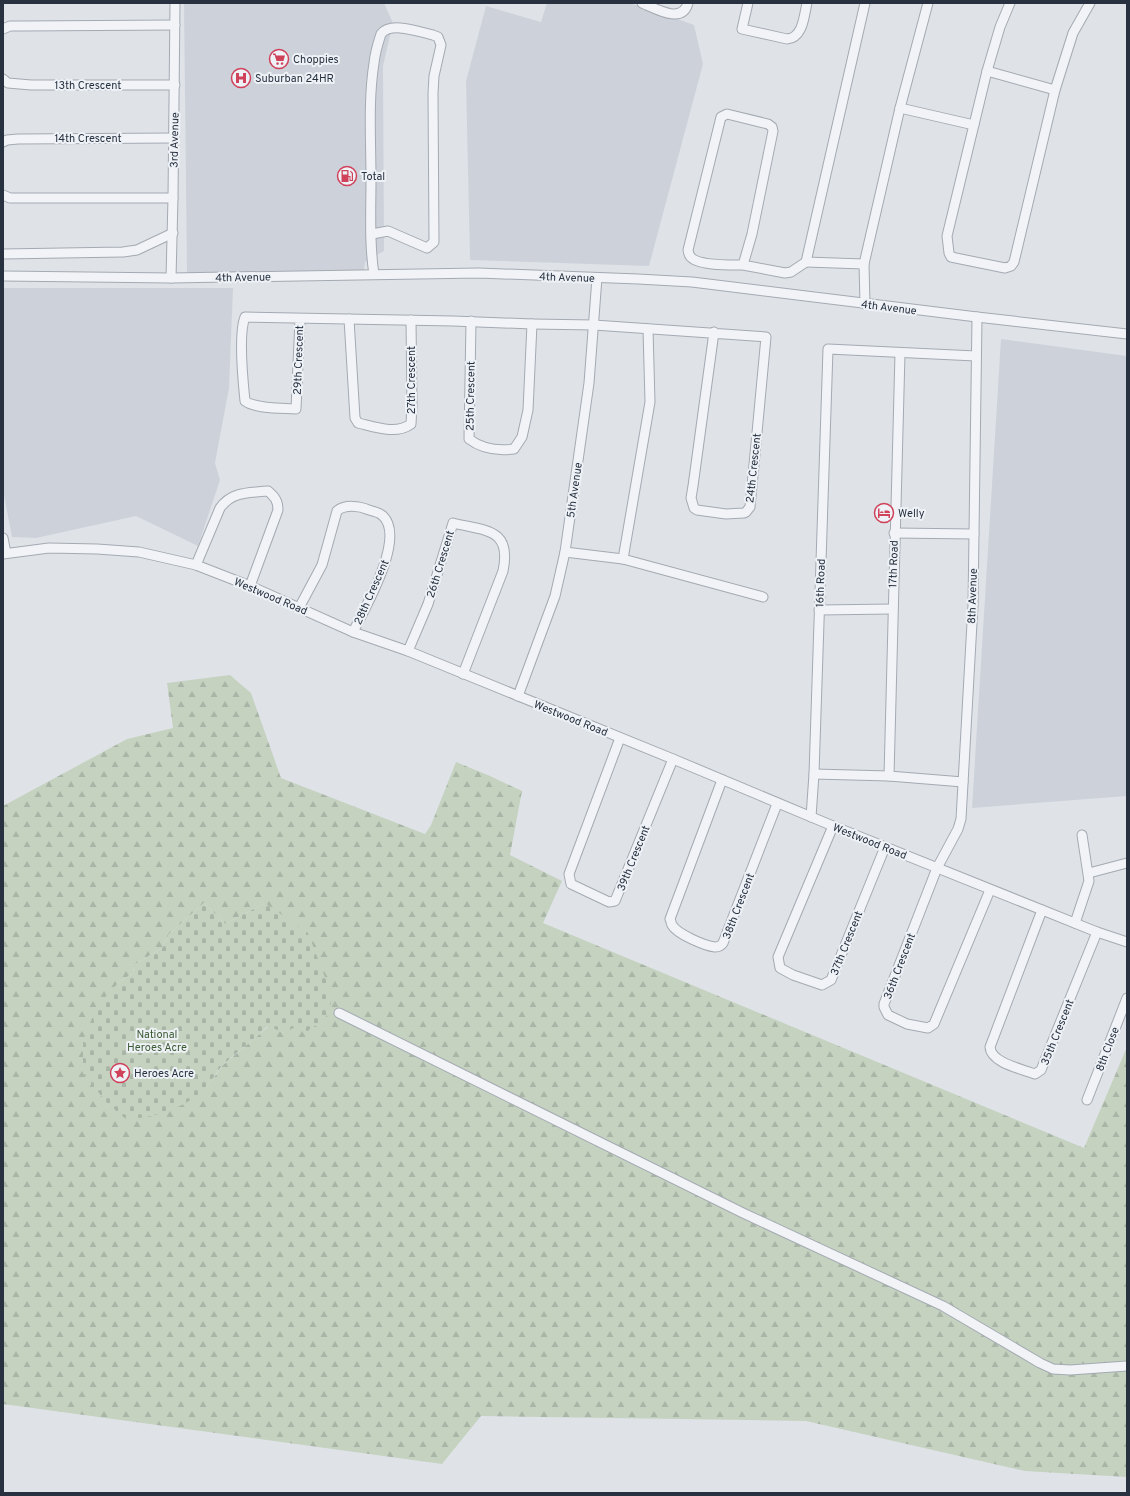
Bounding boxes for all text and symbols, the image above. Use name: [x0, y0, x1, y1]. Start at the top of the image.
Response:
supermarket icon: Choppies: [268, 48, 290, 70]
place label: Choppies: [293, 53, 339, 67]
hospital icon: Suburban 24HR: [230, 67, 252, 89]
place label: Suburban 24HR: [255, 72, 334, 86]
street label: 13th Crescent: [54, 79, 122, 93]
street label: 3rd Avenue: [168, 112, 182, 168]
street label: 14th Crescent: [54, 132, 122, 146]
fuel station icon: Total: [336, 165, 358, 187]
place label: Total: [361, 170, 385, 184]
street label: 4th Avenue: [539, 270, 595, 286]
street label: 4th Avenue: [215, 271, 271, 285]
street label: 4th Avenue: [860, 298, 918, 318]
street label: 29th Crescent: [291, 325, 307, 395]
street label: 27th Crescent: [405, 346, 419, 414]
street label: 25th Crescent: [463, 361, 479, 431]
street label: 24th Crescent: [743, 433, 765, 504]
street label: 5th Avenue: [564, 461, 586, 519]
hotel icon: Welly: [873, 502, 895, 524]
place label: Welly: [898, 507, 925, 521]
street label: 26th Crescent: [424, 529, 458, 600]
street label: 17th Road: [886, 540, 902, 588]
street label: 28th Crescent: [351, 558, 392, 627]
street label: 16th Road: [813, 558, 829, 608]
street label: 8th Avenue: [965, 568, 981, 624]
street label: Westwood Road: [232, 575, 309, 619]
street label: Westwood Road: [532, 698, 610, 740]
street label: Westwood Road: [831, 821, 909, 863]
street label: 39th Crescent: [614, 824, 653, 893]
street label: 38th Crescent: [720, 871, 758, 941]
street label: 37th Crescent: [828, 909, 866, 978]
street label: 36th Crescent: [881, 931, 919, 1001]
street label: 35th Crescent: [1038, 997, 1078, 1067]
street label: 8th Close: [1093, 1025, 1123, 1073]
park label: National Heroes Acre: [127, 1028, 187, 1055]
place icon: Heroes Acre: [109, 1062, 131, 1084]
place label: Heroes Acre: [134, 1067, 194, 1081]

